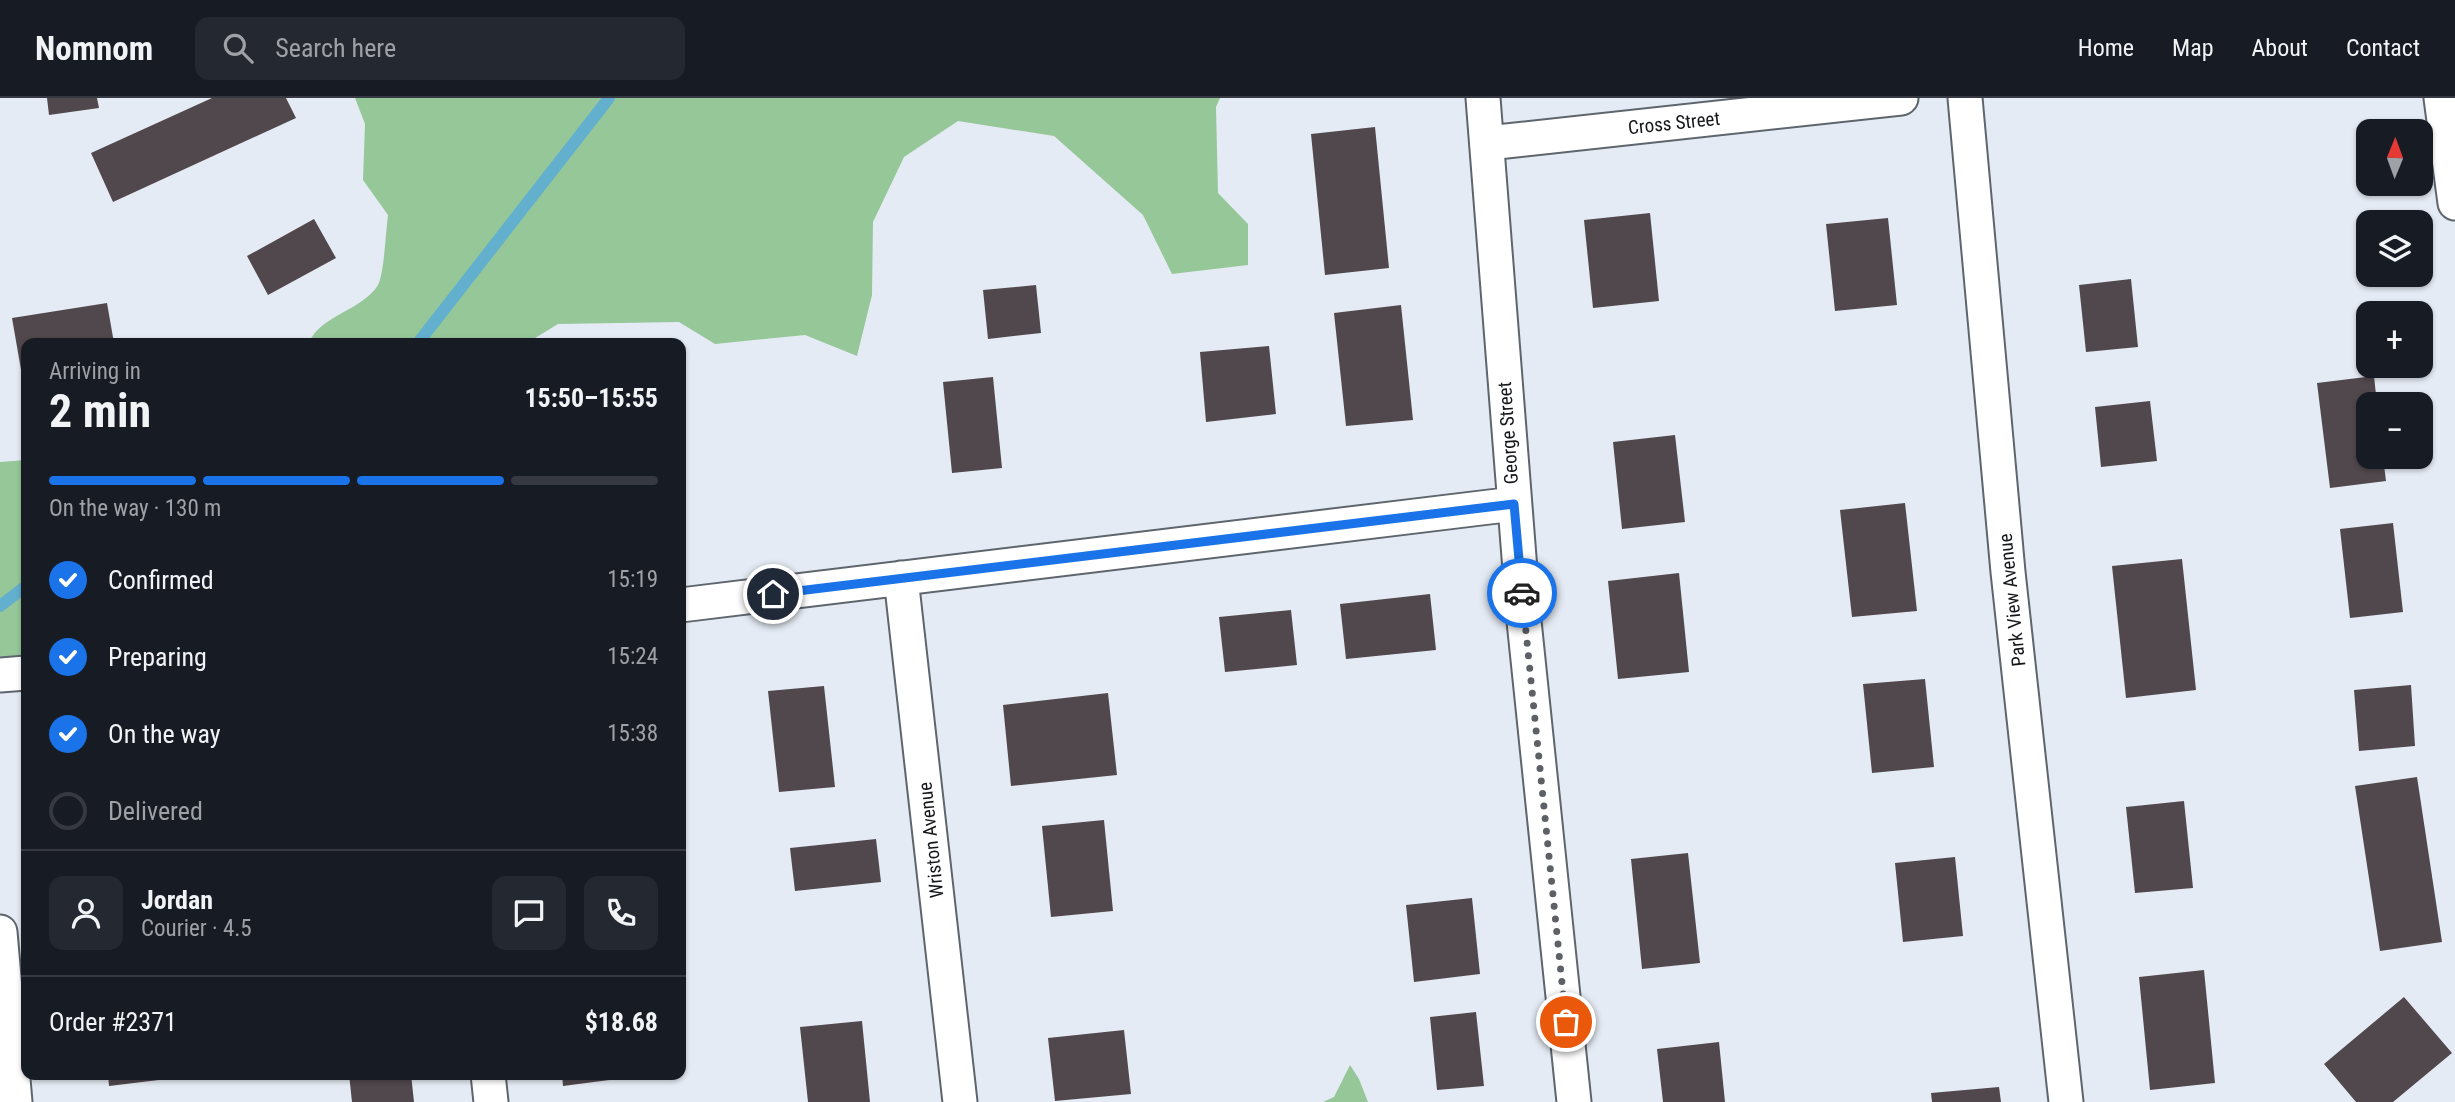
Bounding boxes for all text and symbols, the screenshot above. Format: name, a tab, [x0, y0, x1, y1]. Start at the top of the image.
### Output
search box	[195, 17, 685, 80]
text: Nomnom	[35, 29, 153, 68]
icon: search	[219, 29, 257, 67]
text: Search here	[275, 33, 396, 63]
text: Home	[2078, 34, 2134, 62]
text: Map	[2172, 34, 2214, 62]
text: About	[2252, 34, 2308, 62]
text: Contact	[2346, 34, 2420, 62]
street label: Cross Street	[1627, 107, 1721, 139]
north arrow	[2356, 119, 2432, 196]
map controls	[2356, 119, 2433, 469]
button: layers	[2356, 210, 2433, 287]
button: +	[2356, 301, 2433, 378]
text: Arriving in	[49, 358, 141, 385]
street label: George Street	[1493, 381, 1523, 485]
text: 15:50–15:55	[524, 383, 658, 413]
text: 2 min	[49, 384, 151, 438]
button: −	[2356, 392, 2433, 469]
text: On the way · 130 m	[49, 495, 221, 522]
street label: Park View Avenue	[1994, 532, 2030, 668]
courier	[1487, 558, 1557, 628]
icon: check	[49, 561, 87, 599]
pin	[743, 564, 803, 624]
text: Confirmed	[108, 565, 214, 595]
text: 15:19	[607, 566, 658, 593]
icon: car	[1503, 574, 1541, 612]
icon: home	[754, 575, 792, 613]
icon: check	[49, 638, 87, 676]
text: Preparing	[108, 642, 207, 672]
text: 15:24	[607, 643, 658, 670]
icon: check	[49, 715, 87, 753]
text: On the way	[108, 719, 221, 749]
text: 15:38	[607, 720, 658, 747]
street label: Wriston Avenue	[913, 781, 949, 899]
text: Delivered	[108, 796, 203, 826]
button: person	[49, 876, 123, 950]
button: chat	[492, 876, 566, 950]
button: phone	[584, 876, 658, 950]
text: Jordan	[141, 885, 213, 915]
text: Courier · 4.5	[141, 915, 252, 942]
pin	[1536, 992, 1596, 1052]
icon: bag	[1547, 1003, 1585, 1041]
text: Order #2371	[49, 1007, 177, 1037]
text: $18.68	[585, 1007, 658, 1037]

